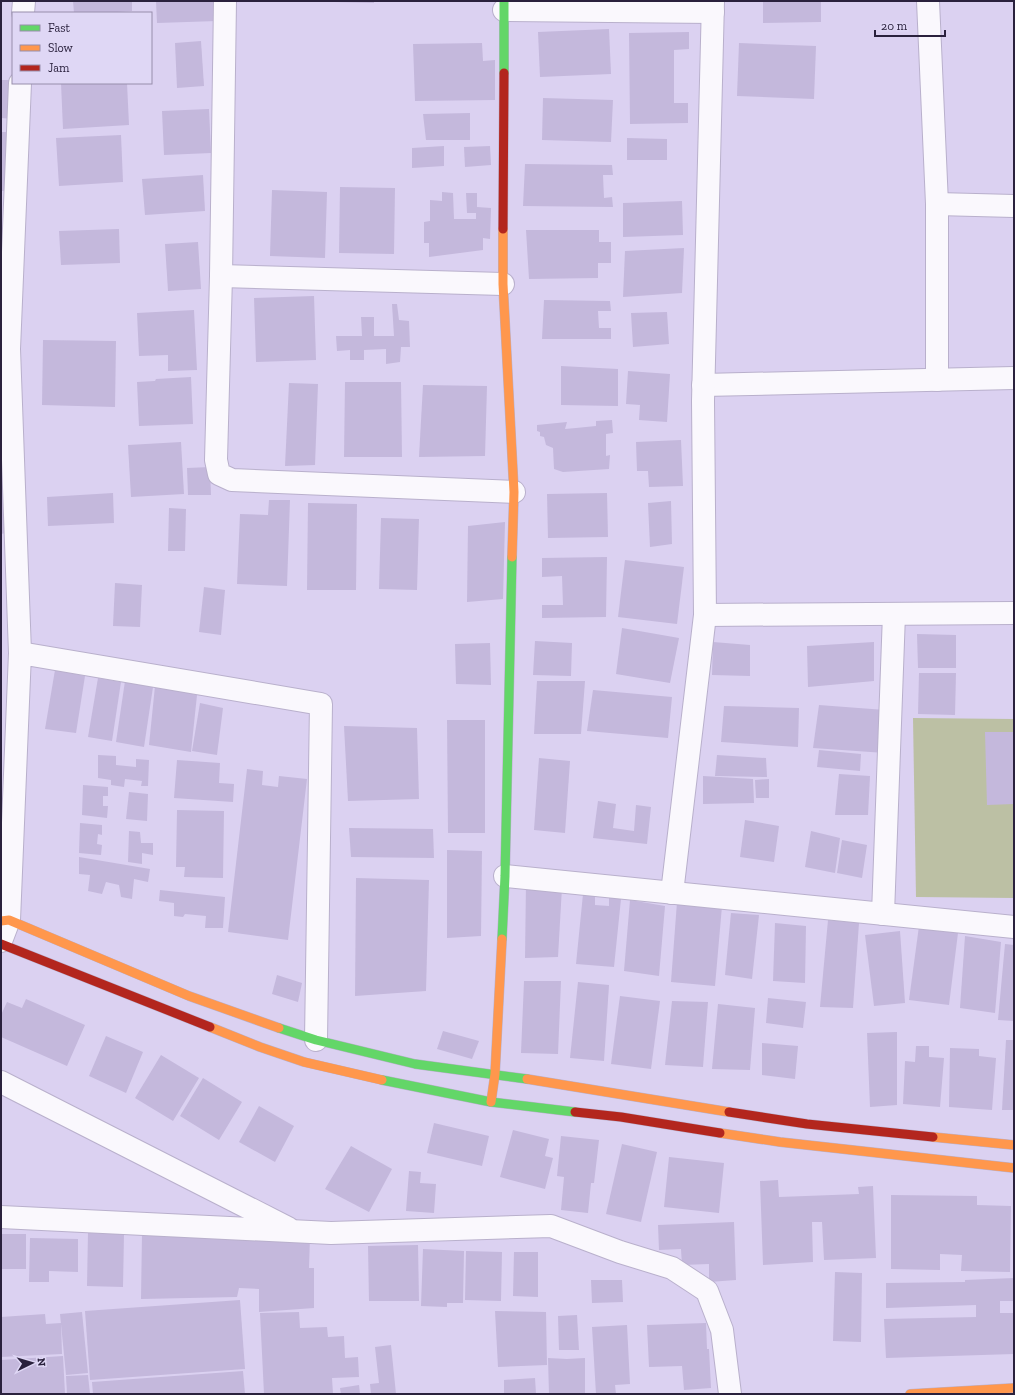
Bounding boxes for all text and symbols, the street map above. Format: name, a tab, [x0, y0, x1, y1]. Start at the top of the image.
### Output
legend	[12, 12, 152, 84]
scale bar	[875, 12, 945, 38]
text: 20 m	[881, 19, 908, 33]
text: Fast	[48, 21, 71, 35]
text: Slow	[48, 41, 74, 55]
text: Jam	[48, 61, 70, 75]
north arrow	[12, 1343, 52, 1383]
text: N	[35, 1357, 48, 1368]

